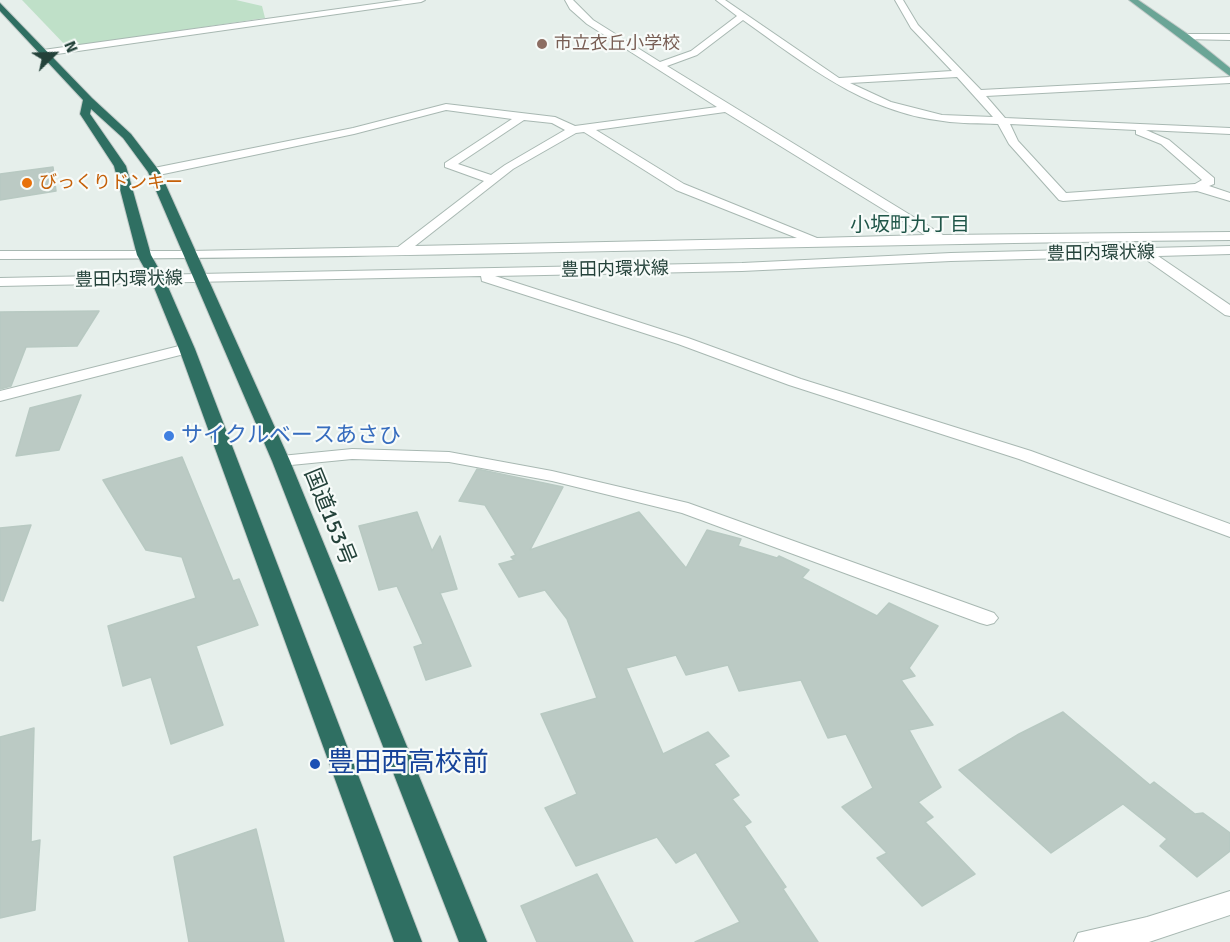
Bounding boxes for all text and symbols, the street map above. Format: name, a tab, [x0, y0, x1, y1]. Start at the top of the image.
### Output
north arrow	[24, 24, 84, 84]
place label: 市立衣丘小学校	[554, 33, 680, 55]
marker: 市立衣丘小学校	[535, 37, 549, 51]
text: N	[59, 38, 82, 56]
place label: びっくりドンキー	[39, 172, 183, 194]
marker: びっくりドンキー	[20, 176, 34, 190]
district label: 小坂町九丁目	[850, 214, 970, 238]
street label: 豊田内環状線	[1047, 242, 1155, 266]
street label: 豊田内環状線	[561, 258, 669, 282]
street label: 豊田内環状線	[75, 268, 183, 292]
place label: サイクルベースあさひ	[181, 423, 401, 449]
marker: サイクルベースあさひ	[162, 429, 176, 443]
street label: 国道153号	[298, 465, 360, 569]
place label: 豊田西高校前	[327, 748, 489, 780]
marker: 豊田西高校前	[308, 757, 322, 771]

